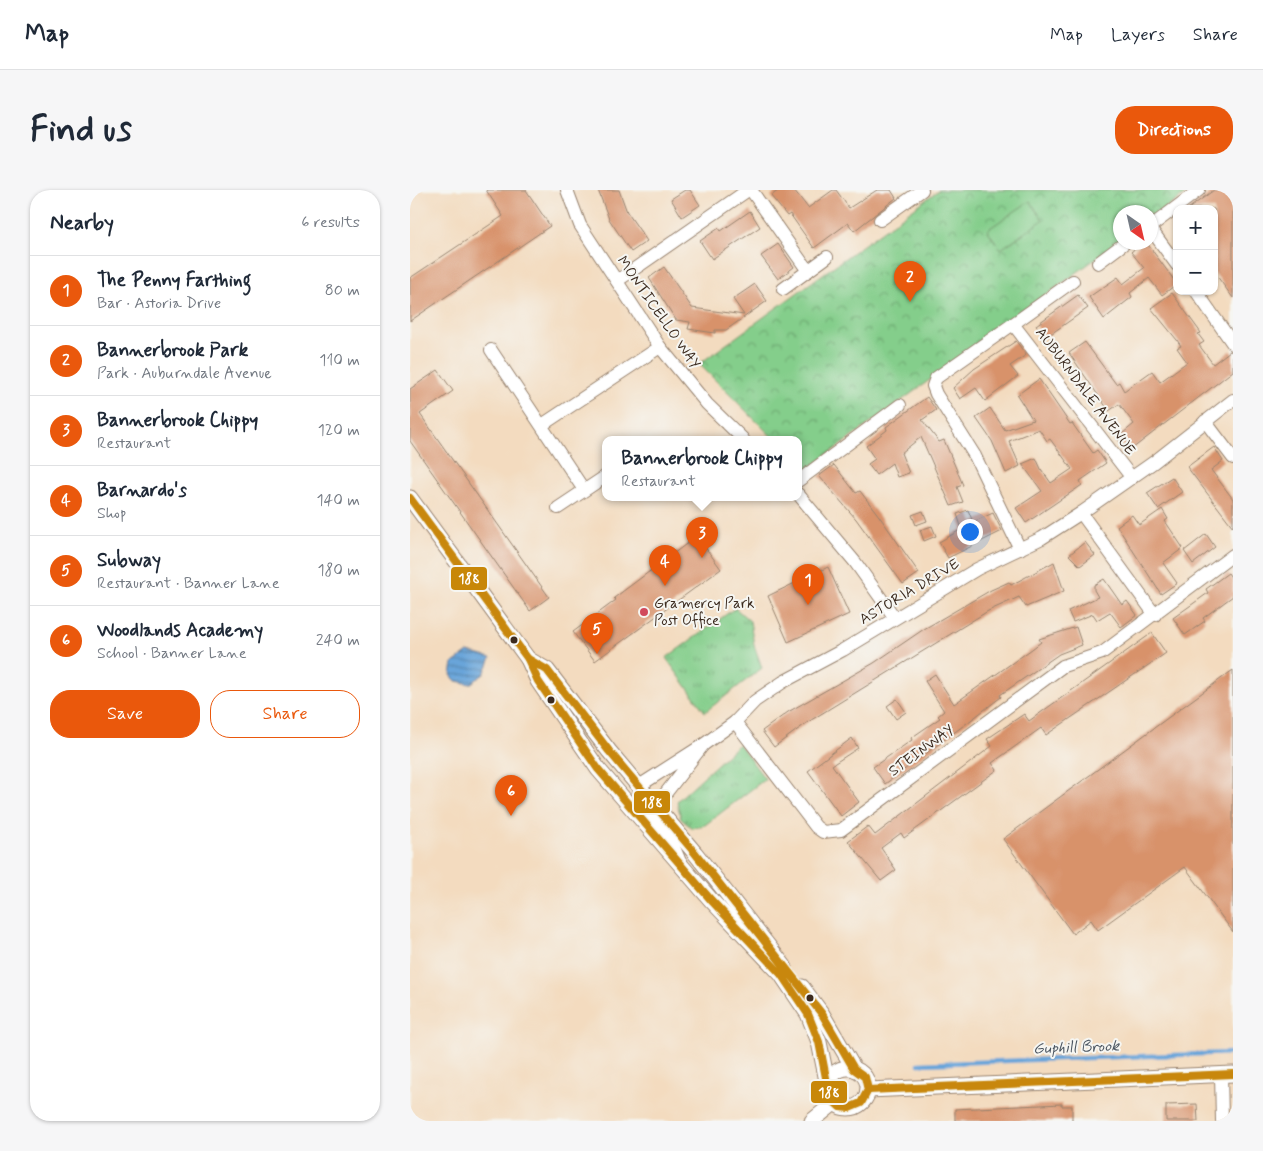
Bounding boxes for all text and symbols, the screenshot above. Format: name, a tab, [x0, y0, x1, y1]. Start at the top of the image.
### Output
text: Map	[25, 19, 69, 50]
text: Map	[1050, 23, 1083, 47]
text: Layers	[1111, 23, 1165, 47]
text: Share	[1193, 23, 1238, 47]
button: Directions	[1115, 106, 1233, 154]
text: Find us	[30, 107, 132, 153]
north arrow	[1113, 205, 1158, 250]
map controls	[1173, 205, 1218, 295]
button: +	[1173, 205, 1218, 250]
text: Nearby	[50, 209, 114, 237]
text: 6 results	[301, 212, 360, 233]
button: −	[1173, 250, 1218, 295]
street label: MONTICELLO WAY	[612, 252, 705, 373]
pin: 2	[894, 261, 926, 302]
text: The Penny Farthing	[97, 268, 251, 293]
text: 1	[62, 280, 70, 301]
text: 80 m	[325, 280, 360, 301]
text: Bar · Astoria Drive	[97, 293, 221, 314]
street label: AUBURNDALE AVENUE	[1031, 324, 1140, 460]
text: Bannerbrook Park	[97, 338, 248, 363]
text: 2	[62, 350, 70, 371]
text: 110 m	[319, 350, 360, 371]
text: Park · Auburndale Avenue	[97, 363, 272, 384]
text: Bannerbrook Chippy	[97, 408, 258, 433]
text: 3	[62, 420, 70, 441]
text: 120 m	[318, 420, 360, 441]
text: Restaurant	[97, 433, 171, 454]
popup	[602, 436, 802, 501]
text: Bannerbrook Chippy	[621, 446, 783, 471]
text: Restaurant	[621, 471, 696, 492]
text: Barnardo's	[97, 478, 187, 503]
text: 4	[61, 490, 71, 511]
text: 140 m	[316, 490, 360, 511]
text: Shop	[97, 503, 126, 524]
pin: 3	[686, 517, 718, 558]
your location	[957, 519, 983, 545]
pin: 4	[649, 545, 681, 586]
text: Subway	[97, 548, 161, 573]
street label: ASTORIA DRIVE	[856, 554, 963, 630]
text: 5	[61, 560, 71, 581]
text: 180 m	[317, 560, 360, 581]
pin: 1	[792, 564, 824, 605]
line badge: 188	[450, 566, 488, 591]
text: 188	[458, 570, 480, 588]
text: Restaurant · Banner Lane	[97, 573, 280, 594]
place label: Gramercy Park Post Office	[654, 594, 754, 631]
marker: Gramercy Park Post Office	[638, 606, 650, 618]
pin: 5	[581, 613, 613, 654]
text: Woodlands Academy	[97, 618, 263, 643]
text: 6	[62, 630, 70, 651]
text: 240 m	[316, 630, 360, 651]
unlabelled marker	[509, 635, 519, 645]
text: School · Banner Lane	[97, 643, 247, 664]
button: Save	[50, 690, 200, 738]
button: Share	[210, 690, 360, 738]
unlabelled marker	[546, 695, 556, 705]
street label: STEINWAY	[885, 720, 958, 781]
pin: 6	[495, 775, 527, 816]
line badge: 188	[633, 790, 671, 814]
text: 188	[641, 794, 663, 812]
unlabelled marker	[805, 993, 815, 1003]
water label: Guphill Brook	[1033, 1035, 1120, 1059]
line badge: 188	[810, 1080, 848, 1104]
text: 188	[818, 1084, 840, 1102]

